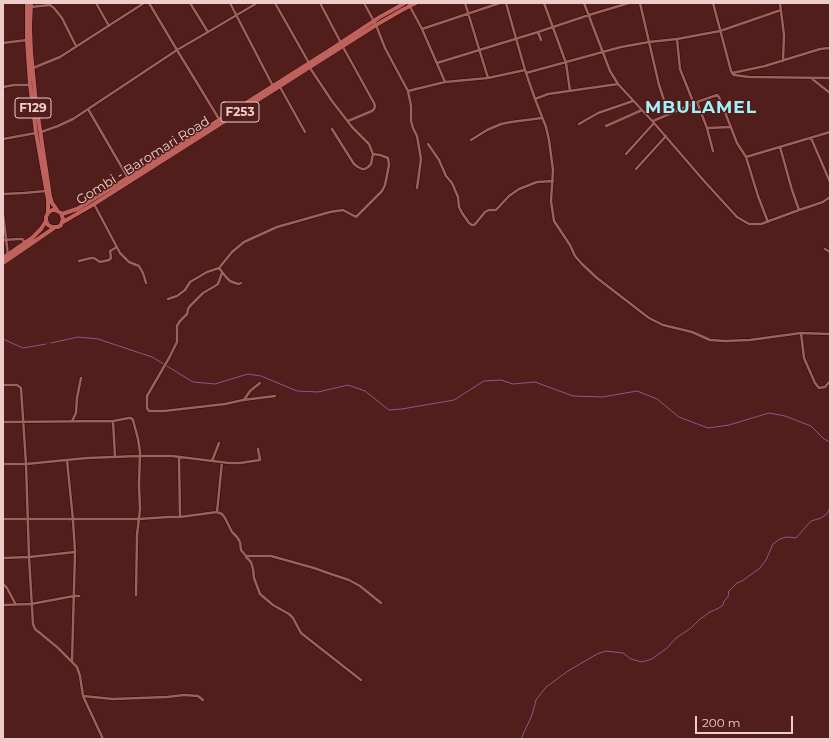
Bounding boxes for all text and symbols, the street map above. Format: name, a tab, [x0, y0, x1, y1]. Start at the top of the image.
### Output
road number: F129	[15, 98, 51, 118]
district label: MBULAMEL	[645, 98, 757, 118]
road number: F253	[221, 102, 259, 122]
street label: Gombi - Baromari Road	[73, 114, 213, 208]
scale bar	[697, 708, 795, 734]
text: 200 m	[702, 715, 741, 730]

